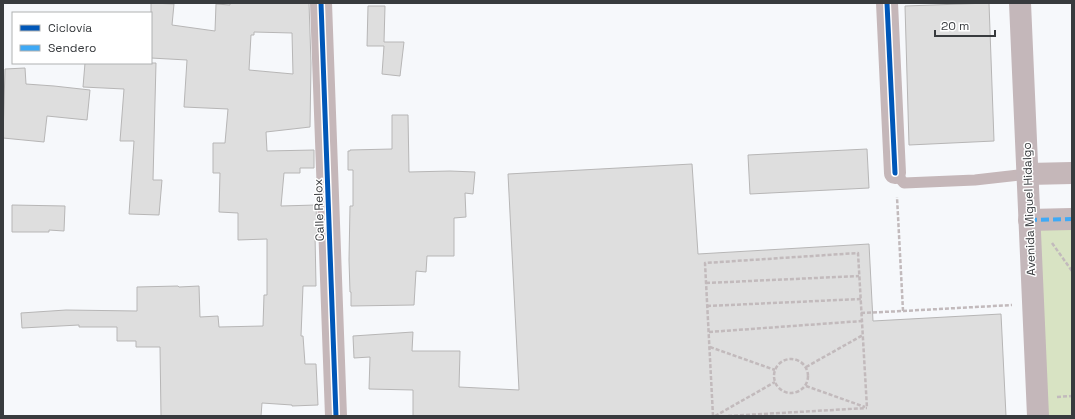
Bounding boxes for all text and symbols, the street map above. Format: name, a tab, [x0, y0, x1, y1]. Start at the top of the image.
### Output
legend	[12, 12, 152, 64]
scale bar	[935, 12, 995, 38]
text: 20 m	[941, 18, 969, 34]
text: Ciclovía	[48, 20, 92, 36]
text: Sendero	[48, 40, 96, 56]
street label: Avenida Miguel Hidalgo	[1019, 142, 1039, 276]
street label: Calle Relox	[310, 179, 328, 241]

